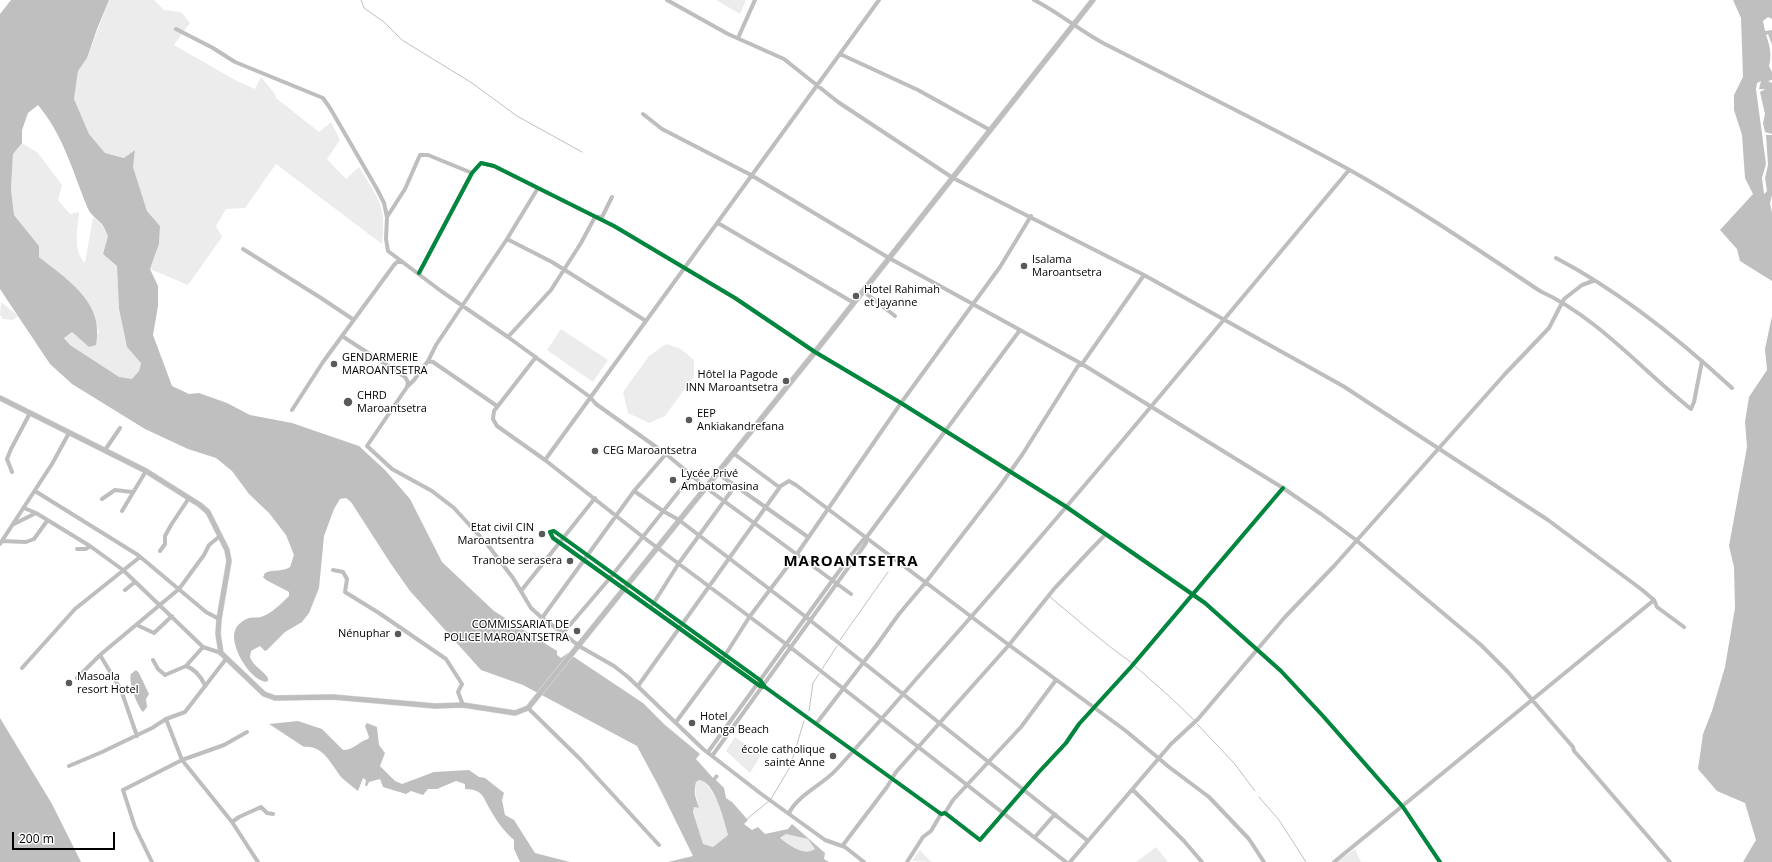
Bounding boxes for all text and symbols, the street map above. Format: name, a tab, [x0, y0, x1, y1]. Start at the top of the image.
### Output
place label: Isalama Maroantsetra	[1032, 253, 1102, 279]
marker: Isalama Maroantsetra	[1019, 261, 1029, 271]
place label: Hotel Rahimah et Jayanne	[864, 283, 940, 309]
marker: Hotel Rahimah et Jayanne	[851, 291, 861, 301]
place label: GENDARMERIE MAROANTSETRA	[342, 351, 427, 377]
marker: GENDARMERIE MAROANTSETRA	[329, 359, 339, 369]
place label: Hôtel la Pagode INN Maroantsetra	[686, 368, 778, 394]
marker: Hôtel la Pagode INN Maroantsetra	[781, 376, 791, 386]
place label: CHRD Maroantsetra	[357, 389, 427, 415]
marker: CHRD Maroantsetra	[342, 396, 354, 408]
place label: EEP Ankiakandrefana	[697, 407, 784, 433]
marker: EEP Ankiakandrefana	[684, 415, 694, 425]
place label: CEG Maroantsetra	[603, 444, 697, 458]
marker: CEG Maroantsetra	[590, 446, 600, 456]
place label: Lycée Privé Ambatomasina	[681, 467, 759, 493]
marker: Lycée Privé Ambatomasina	[668, 475, 678, 485]
place label: Etat civil CIN Maroantsentra	[457, 521, 534, 547]
marker: Etat civil CIN Maroantsentra	[537, 529, 547, 539]
district label: MAROANTSETRA	[783, 553, 919, 571]
place label: Tranobe serasera	[472, 554, 562, 568]
marker: Tranobe serasera	[565, 556, 575, 566]
place label: COMMISSARIAT DE POLICE MAROANTSETRA	[444, 618, 569, 644]
marker: COMMISSARIAT DE POLICE MAROANTSETRA	[572, 626, 582, 636]
place label: Nénuphar	[338, 627, 390, 641]
marker: Nénuphar	[393, 629, 403, 639]
place label: Masoala resort Hotel	[77, 670, 138, 696]
marker: Masoala resort Hotel	[64, 678, 74, 688]
place label: Hotel Manga Beach	[700, 710, 769, 736]
marker: Hotel Manga Beach	[687, 718, 697, 728]
place label: école catholique sainte Anne	[741, 743, 825, 769]
marker: école catholique sainte Anne	[828, 751, 838, 761]
scale bar	[14, 824, 117, 850]
text: 200 m	[19, 830, 54, 847]

